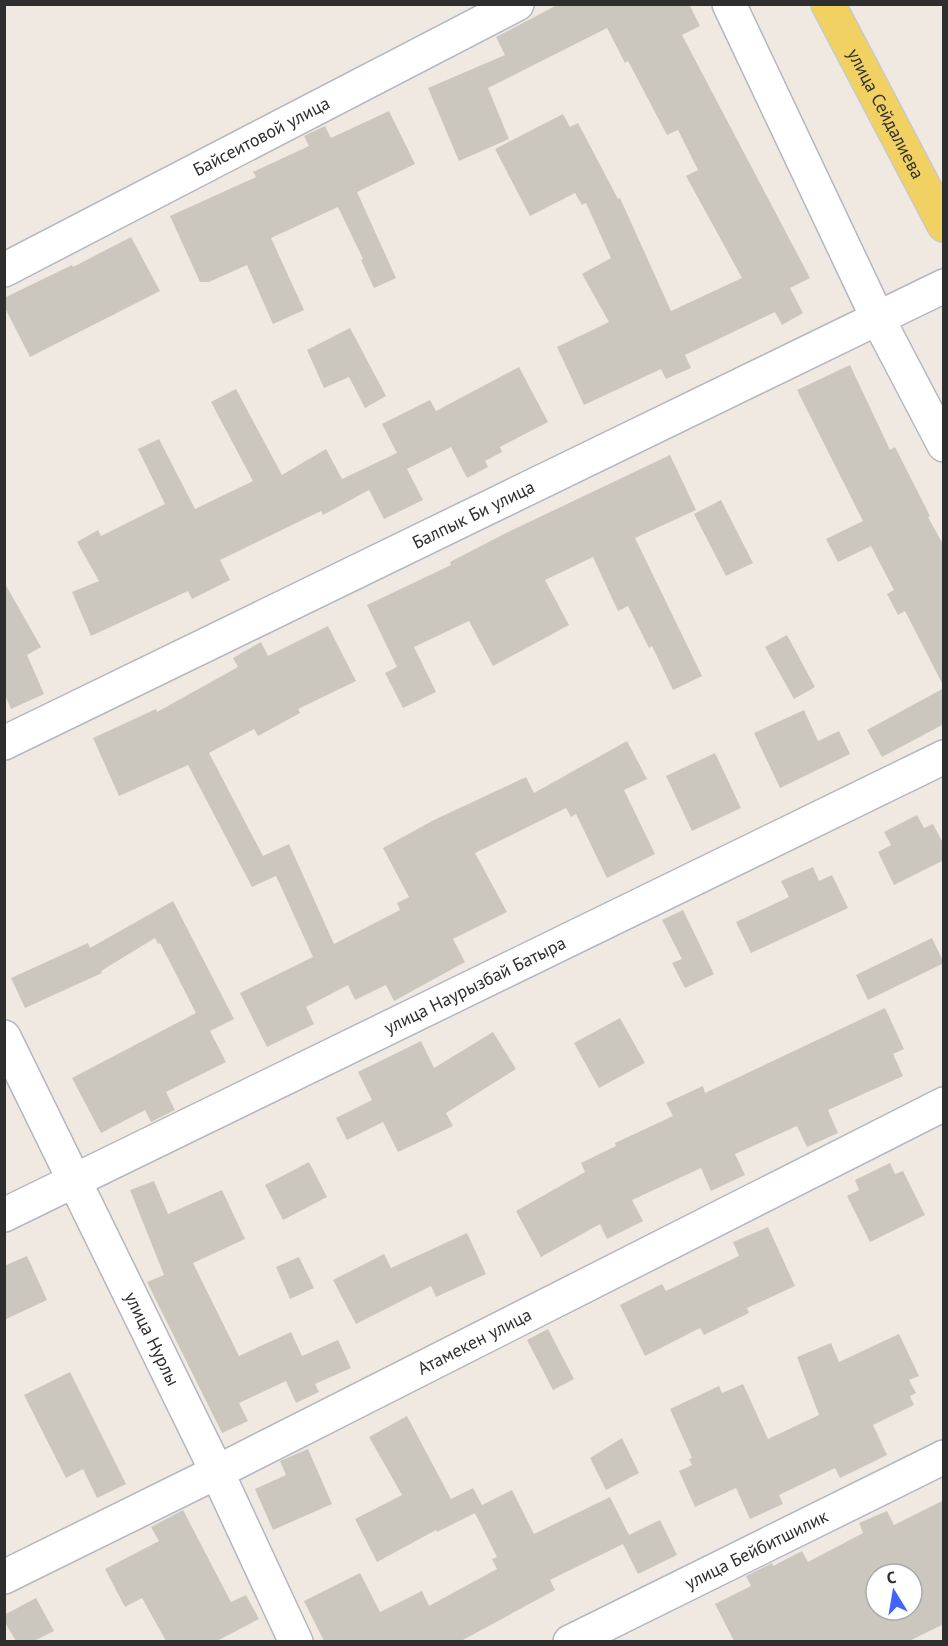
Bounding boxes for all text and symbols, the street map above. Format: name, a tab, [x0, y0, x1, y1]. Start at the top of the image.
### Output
street label: улица Сейдалиева	[842, 44, 930, 183]
street label: Байсеитовой улица	[189, 91, 334, 181]
street label: Балпык Би улица	[408, 475, 538, 554]
street label: улица Наурызбай Батыра	[380, 931, 570, 1039]
street label: улица Нурлы	[120, 1288, 185, 1389]
street label: Атамекен улица	[413, 1303, 535, 1380]
street label: улица Бейбитшилик	[681, 1504, 832, 1594]
north arrow	[864, 1562, 924, 1622]
text: С	[885, 1567, 897, 1588]

